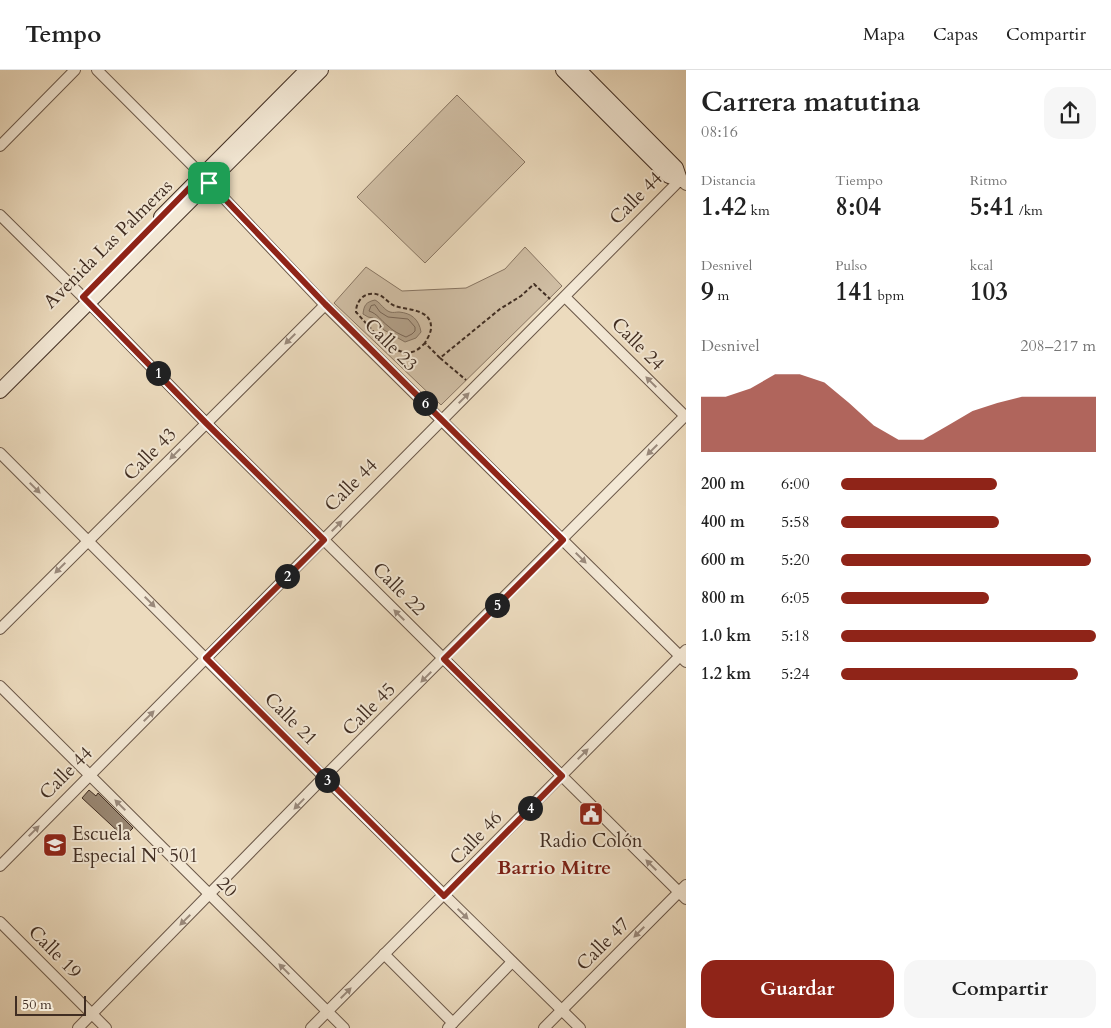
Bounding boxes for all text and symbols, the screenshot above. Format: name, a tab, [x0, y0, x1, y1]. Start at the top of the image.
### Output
text: Tempo	[25, 18, 101, 51]
text: Mapa	[863, 22, 905, 47]
text: Capas	[933, 22, 978, 47]
text: Compartir	[1006, 22, 1086, 47]
text: Carrera matutina	[701, 83, 920, 121]
button: share	[1044, 87, 1096, 139]
text: 08:16	[701, 121, 738, 143]
pin	[188, 162, 230, 204]
street label: Calle 44	[604, 165, 669, 230]
icon: arrive	[195, 169, 223, 197]
text: Distancia	[701, 171, 756, 190]
text: Tiempo	[835, 171, 883, 190]
text: Ritmo	[970, 171, 1007, 190]
street label: Avenida Las Palmeras	[38, 174, 178, 314]
text: 1.42	[701, 190, 747, 224]
text: 8:04	[835, 190, 881, 224]
text: 5:41	[970, 190, 1015, 224]
text: km	[747, 201, 770, 220]
text: /km	[1015, 201, 1043, 220]
text: Desnivel	[701, 256, 752, 275]
text: Pulso	[835, 256, 867, 275]
text: kcal	[970, 256, 993, 275]
text: 9	[701, 275, 714, 309]
text: 141	[835, 275, 874, 309]
text: 103	[970, 275, 1008, 309]
text: m	[714, 286, 729, 305]
text: bpm	[874, 286, 904, 305]
street label: Calle 24	[606, 312, 671, 377]
street label: Calle 23	[359, 313, 423, 377]
one-way arrow	[285, 333, 297, 345]
text: Desnivel	[701, 335, 760, 357]
text: 208–217 m	[1020, 335, 1096, 357]
pin: 1	[146, 360, 170, 386]
text: 1	[155, 364, 162, 383]
one-way arrow	[646, 377, 658, 389]
pin: 6	[412, 390, 438, 416]
one-way arrow	[458, 392, 470, 404]
text: 6	[422, 394, 429, 413]
street label: Calle 43	[118, 422, 182, 486]
one-way arrow	[646, 444, 658, 456]
one-way arrow	[170, 448, 182, 460]
street label: Calle 44	[319, 452, 384, 517]
text: 200 m	[701, 473, 745, 495]
text: 6:00	[781, 473, 810, 495]
one-way arrow	[28, 481, 40, 493]
text: 400 m	[701, 511, 745, 533]
text: 5:58	[781, 511, 810, 533]
one-way arrow	[331, 520, 343, 532]
text: 600 m	[701, 549, 745, 571]
text: 5:20	[781, 549, 810, 571]
one-way arrow	[575, 552, 587, 564]
street label: Calle 22	[367, 557, 432, 622]
one-way arrow	[54, 562, 66, 574]
pin: 2	[274, 564, 300, 588]
text: 2	[284, 567, 291, 586]
text: 800 m	[701, 587, 745, 609]
text: 6:05	[781, 587, 810, 609]
pin: 5	[484, 592, 510, 618]
one-way arrow	[144, 596, 156, 608]
text: 5	[494, 596, 501, 615]
one-way arrow	[394, 609, 406, 621]
text: 1.0 km	[701, 625, 751, 647]
text: 5:18	[781, 625, 810, 647]
text: 1.2 km	[701, 663, 751, 685]
text: 5:24	[781, 663, 810, 685]
one-way arrow	[420, 671, 432, 683]
street label: Calle 45	[337, 677, 401, 741]
street label: Calle 21	[259, 687, 323, 751]
one-way arrow	[143, 710, 155, 722]
street label: Calle 44	[34, 740, 99, 805]
one-way arrow	[577, 748, 589, 760]
pin: 3	[314, 768, 340, 792]
text: 3	[324, 771, 331, 790]
pin: 4	[518, 796, 542, 820]
one-way arrow	[293, 798, 305, 810]
one-way arrow	[114, 799, 126, 811]
text: 4	[527, 799, 534, 818]
public building icon: Radio Colón	[578, 801, 604, 827]
street label: Calle 46	[444, 805, 508, 871]
place label: Escuela Especial Nº 501	[72, 821, 199, 869]
one-way arrow	[28, 825, 40, 837]
place label: Radio Colón	[540, 828, 643, 854]
school or university icon: Escuela Especial Nº 501	[42, 832, 68, 858]
district label: Barrio Mitre	[497, 854, 611, 881]
one-way arrow	[646, 859, 658, 871]
street label: 20	[211, 871, 243, 903]
one-way arrow	[457, 908, 469, 920]
street label: Calle 47	[571, 911, 636, 976]
one-way arrow	[179, 914, 191, 926]
street label: Calle 19	[23, 920, 88, 985]
one-way arrow	[633, 926, 645, 938]
button: Guardar	[701, 960, 894, 1018]
button: Compartir	[904, 960, 1096, 1018]
one-way arrow	[279, 963, 291, 975]
one-way arrow	[339, 988, 351, 1000]
scale bar	[15, 993, 86, 1016]
text: 50 m	[22, 995, 52, 1014]

